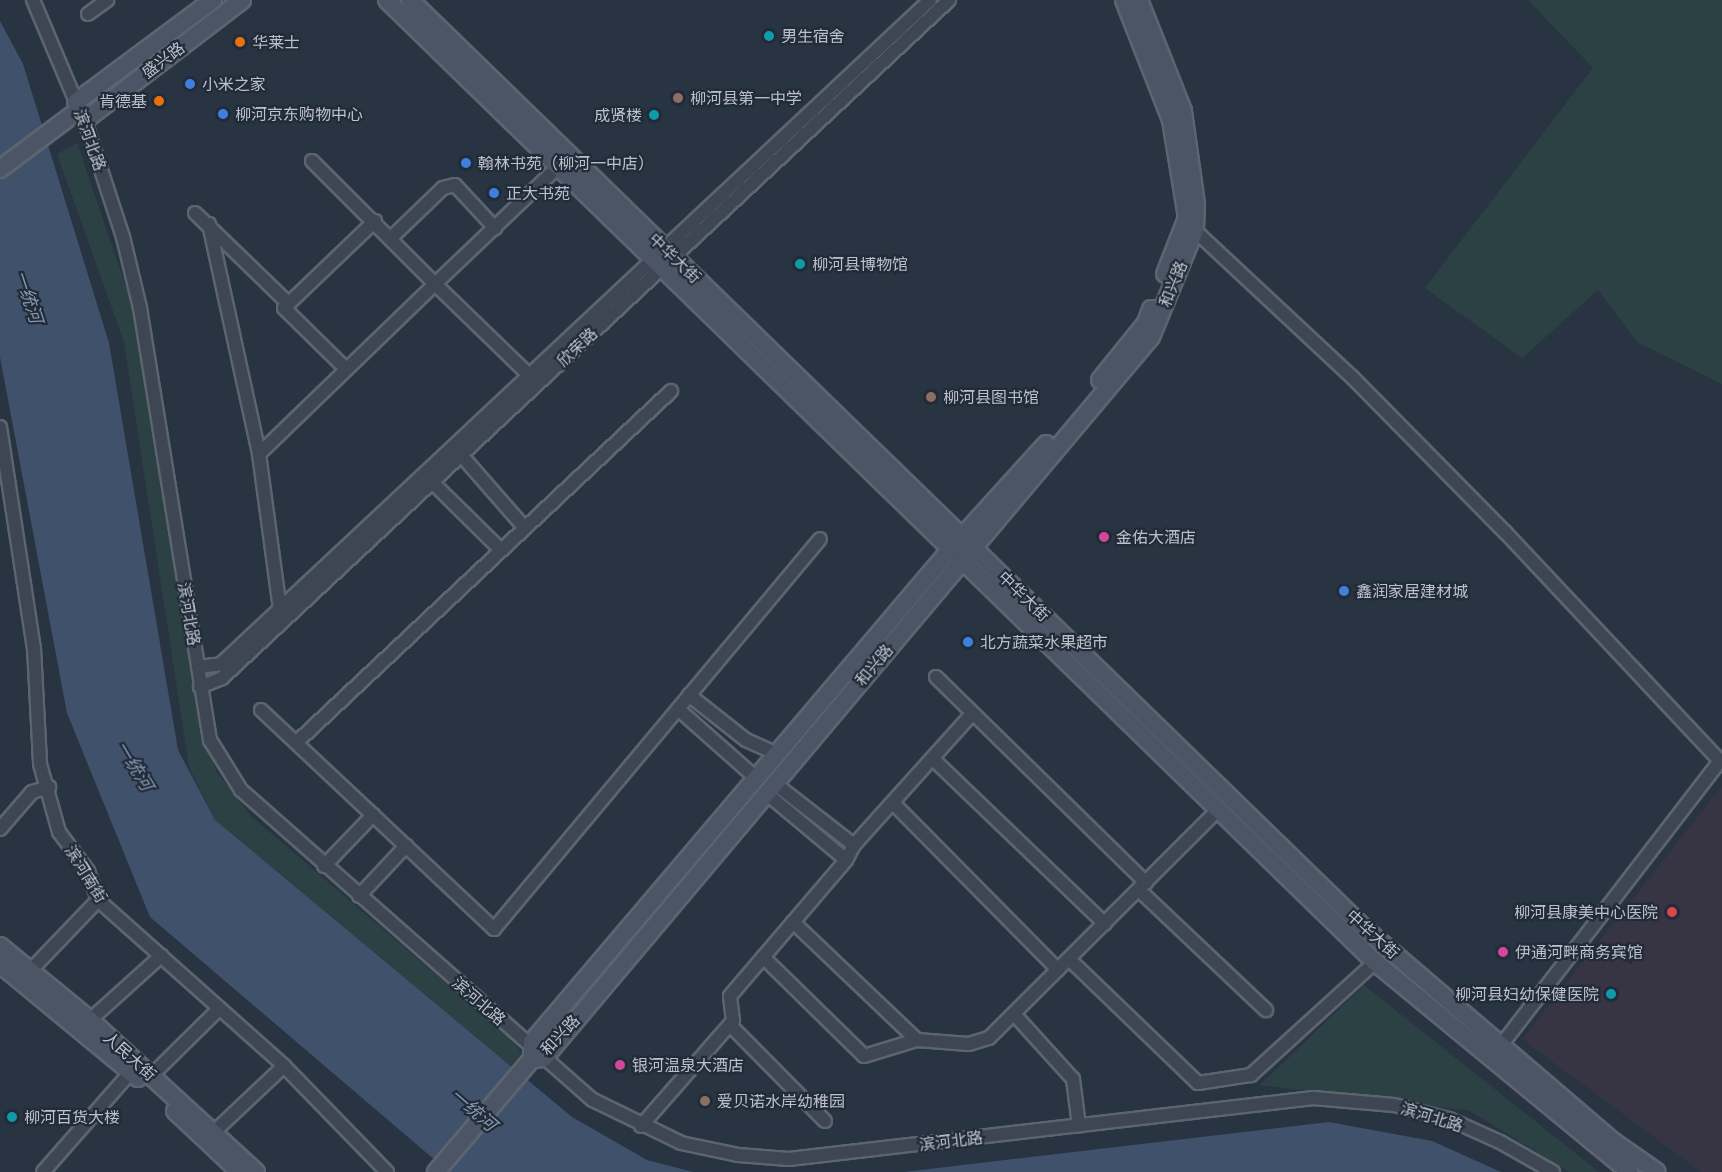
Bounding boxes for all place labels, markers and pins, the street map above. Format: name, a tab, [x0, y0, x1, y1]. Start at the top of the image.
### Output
place label: 男生宿舍	[781, 26, 845, 46]
marker: 男生宿舍	[762, 29, 776, 43]
place label: 华莱士	[252, 32, 300, 52]
marker: 华莱士	[233, 35, 247, 49]
place label: 小米之家	[202, 74, 266, 94]
marker: 小米之家	[183, 77, 197, 91]
place label: 柳河县第一中学	[690, 88, 802, 108]
place label: 肯德基	[99, 91, 147, 111]
marker: 柳河县第一中学	[671, 91, 685, 105]
marker: 肯德基	[152, 94, 166, 108]
place label: 柳河京东购物中心	[235, 104, 363, 124]
place label: 成贤楼	[594, 105, 642, 125]
marker: 柳河京东购物中心	[216, 107, 230, 121]
marker: 成贤楼	[647, 108, 661, 122]
place label: 翰林书苑（柳河一中店）	[478, 153, 654, 173]
marker: 翰林书苑（柳河一中店）	[459, 156, 473, 170]
place label: 正大书苑	[506, 183, 570, 203]
marker: 正大书苑	[487, 186, 501, 200]
place label: 柳河县博物馆	[812, 254, 908, 274]
marker: 柳河县博物馆	[793, 257, 807, 271]
place label: 柳河县图书馆	[943, 387, 1039, 407]
marker: 柳河县图书馆	[924, 390, 938, 404]
place label: 金佑大酒店	[1116, 527, 1196, 547]
marker: 金佑大酒店	[1097, 530, 1111, 544]
place label: 鑫润家居建材城	[1356, 581, 1468, 601]
marker: 鑫润家居建材城	[1337, 584, 1351, 598]
place label: 北方蔬菜水果超市	[980, 632, 1108, 652]
marker: 北方蔬菜水果超市	[961, 635, 975, 649]
place label: 柳河县康美中心医院	[1514, 902, 1658, 922]
marker: 柳河县康美中心医院	[1663, 903, 1681, 921]
place label: 伊通河畔商务宾馆	[1515, 942, 1643, 962]
marker: 伊通河畔商务宾馆	[1496, 945, 1510, 959]
place label: 柳河县妇幼保健医院	[1455, 984, 1599, 1004]
marker: 柳河县妇幼保健医院	[1604, 987, 1618, 1001]
place label: 银河温泉大酒店	[632, 1055, 744, 1075]
marker: 银河温泉大酒店	[613, 1058, 627, 1072]
place label: 爱贝诺水岸幼稚园	[717, 1091, 845, 1111]
marker: 爱贝诺水岸幼稚园	[698, 1094, 712, 1108]
place label: 柳河百货大楼	[24, 1107, 120, 1127]
marker: 柳河百货大楼	[5, 1110, 19, 1124]

